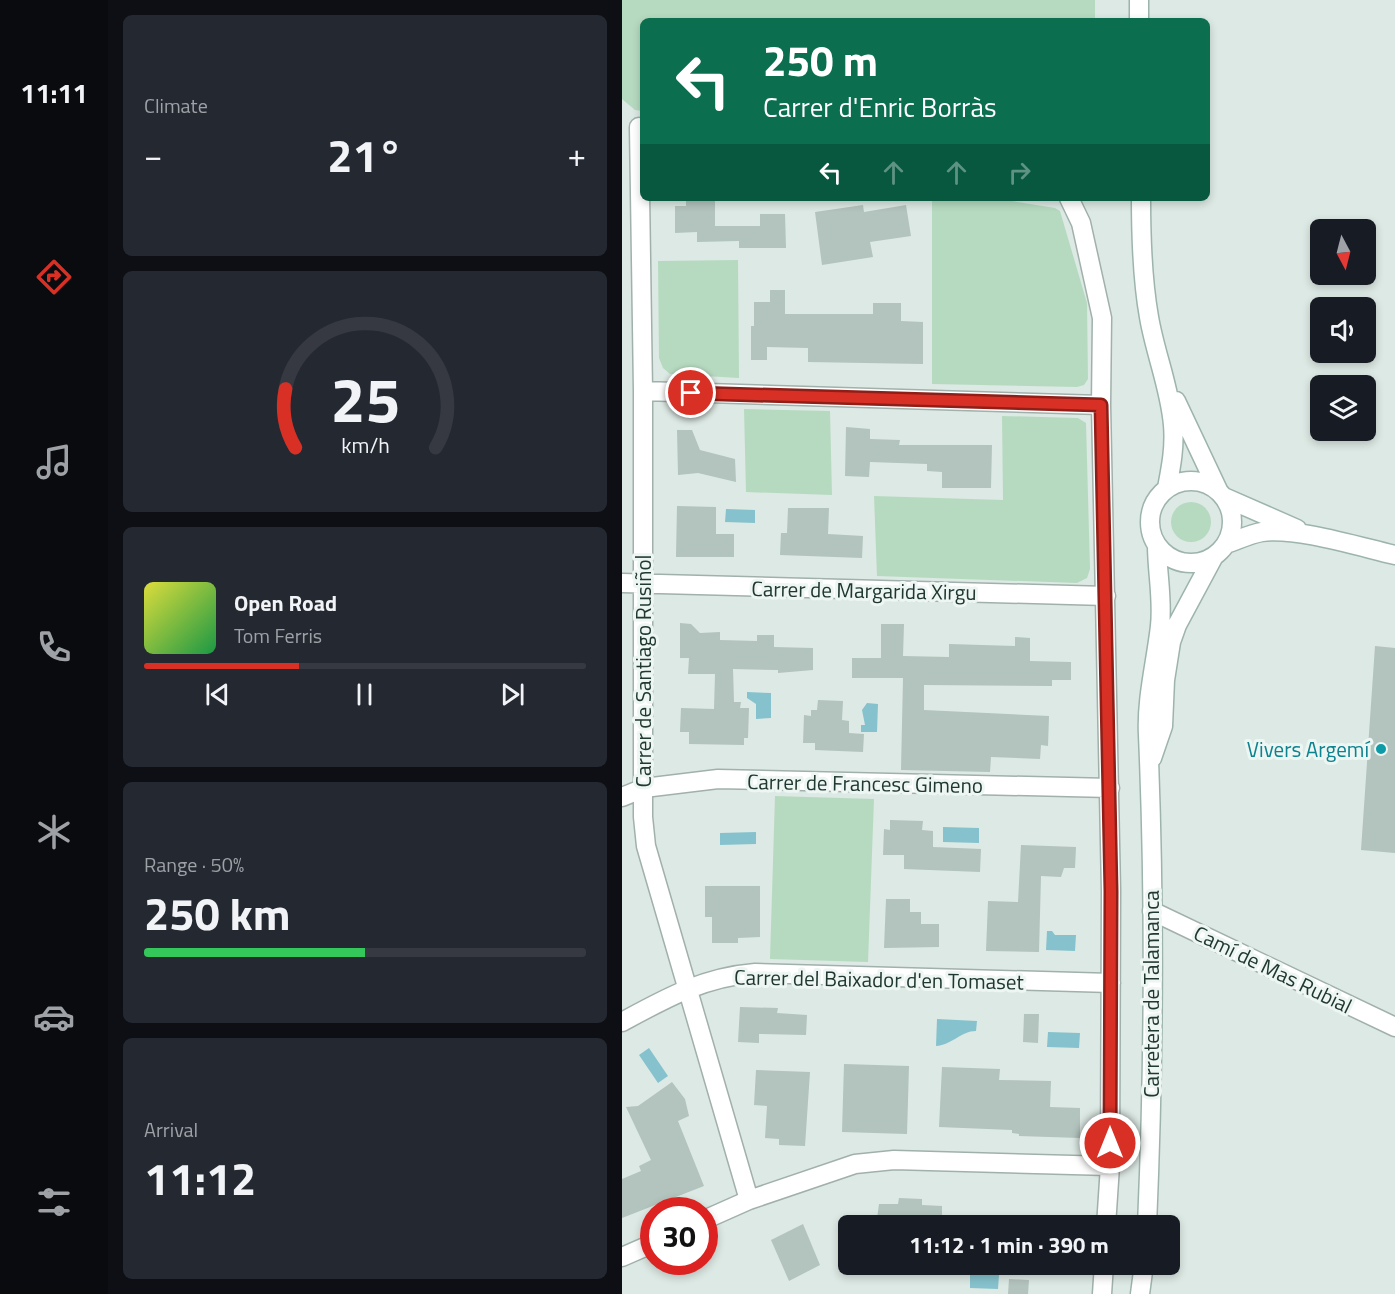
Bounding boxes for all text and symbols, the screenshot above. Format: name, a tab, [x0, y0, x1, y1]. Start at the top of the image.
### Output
text: 250 m	[763, 28, 878, 92]
icon: left	[664, 42, 742, 120]
text: 11:11	[20, 72, 88, 113]
text: Carrer d'Enric Borràs	[763, 86, 997, 127]
text: Climate	[144, 90, 208, 121]
text: 21°	[327, 121, 403, 189]
text: −	[144, 130, 162, 180]
text: +	[568, 130, 586, 180]
icon: left	[814, 156, 847, 189]
icon: ahead	[877, 156, 910, 189]
icon: ahead	[940, 156, 973, 189]
icon: right	[1003, 156, 1036, 189]
north arrow	[1310, 219, 1376, 285]
map controls	[1310, 219, 1376, 441]
icon: directions	[33, 256, 75, 298]
button: sound	[1310, 297, 1376, 363]
text: 25	[330, 351, 400, 446]
pin	[665, 367, 716, 418]
button: layers	[1310, 375, 1376, 441]
icon: arrive	[674, 376, 707, 409]
text: km/h	[341, 430, 389, 462]
icon: music	[33, 441, 75, 483]
street label: Carrer de Santiago Rusiñol	[627, 555, 659, 787]
street label: Carrer de Margarida Xirgu	[751, 572, 977, 608]
text: Open Road	[234, 586, 337, 620]
text: Tom Ferris	[234, 620, 322, 651]
icon: phone	[33, 626, 75, 668]
icon: previous	[201, 678, 234, 711]
icon: pause	[348, 678, 381, 711]
icon: next	[496, 678, 529, 711]
place label: Vivers Argemí	[1247, 733, 1370, 765]
marker: Vivers Argemí	[1374, 742, 1388, 756]
street label: Carrer de Francesc Gimeno	[747, 765, 983, 801]
icon: climate	[33, 811, 75, 853]
text: Range · 50%	[144, 849, 244, 880]
text: 250 km	[144, 879, 290, 947]
street label: Carretera de Talamanca	[1135, 890, 1167, 1098]
street label: Camí de Mas Rubial	[1188, 917, 1358, 1021]
street label: Carrer del Baixador d'en Tomaset	[734, 960, 1025, 998]
icon: car	[33, 996, 75, 1038]
position arrow	[1078, 1111, 1142, 1175]
text: Arrival	[144, 1114, 198, 1145]
text: 11:12	[144, 1144, 256, 1212]
icon: filters	[33, 1181, 75, 1223]
speed limit sign: 30	[640, 1197, 718, 1275]
text: 11:12 · 1 min · 390 m	[909, 1228, 1109, 1262]

